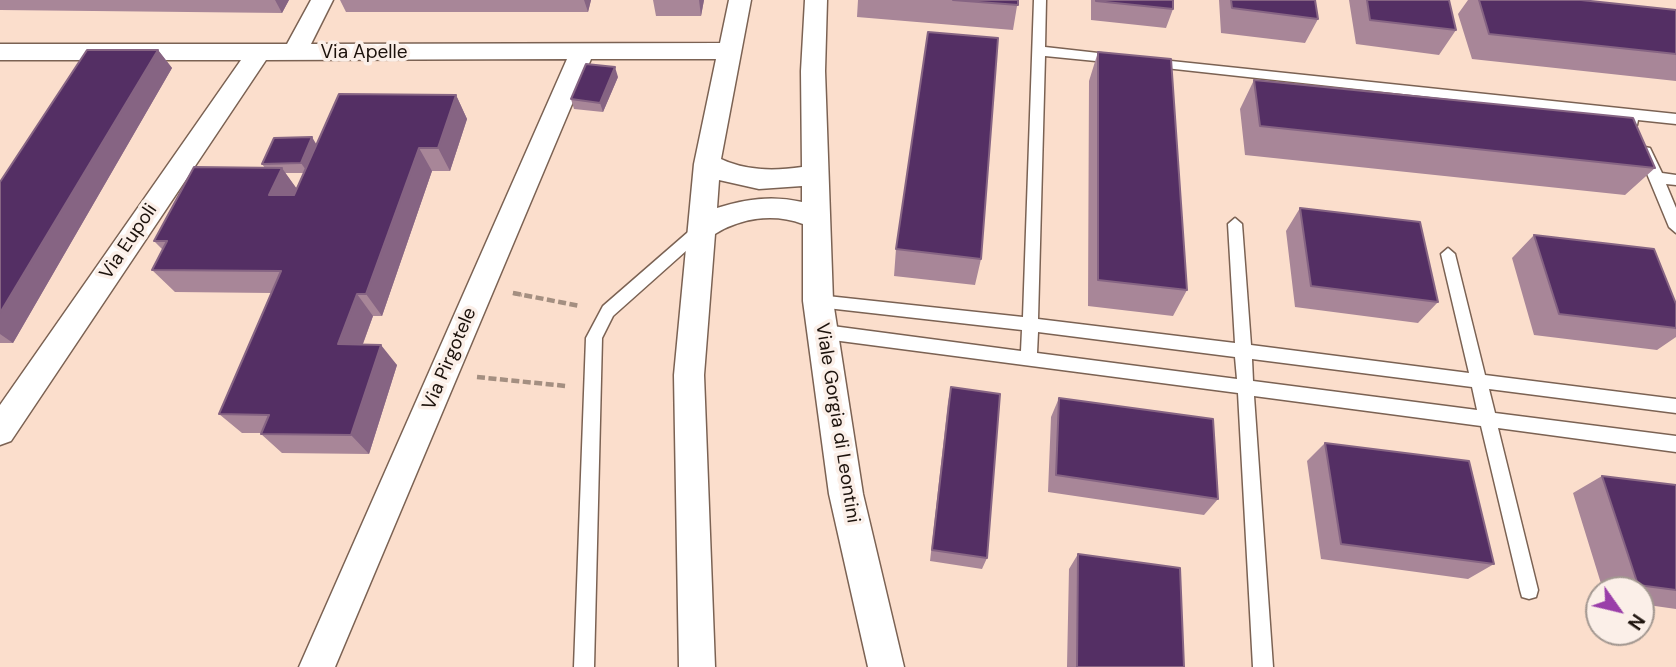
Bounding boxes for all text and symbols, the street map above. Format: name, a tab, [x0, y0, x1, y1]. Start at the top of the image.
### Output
street label: Via Apelle	[320, 42, 408, 64]
street label: Via Eupoli	[95, 200, 163, 284]
street label: Via Pirgotele	[418, 304, 482, 414]
street label: Viale Gorgia di Leontini	[810, 321, 864, 525]
north arrow	[1585, 576, 1655, 646]
text: N	[1622, 609, 1650, 635]

